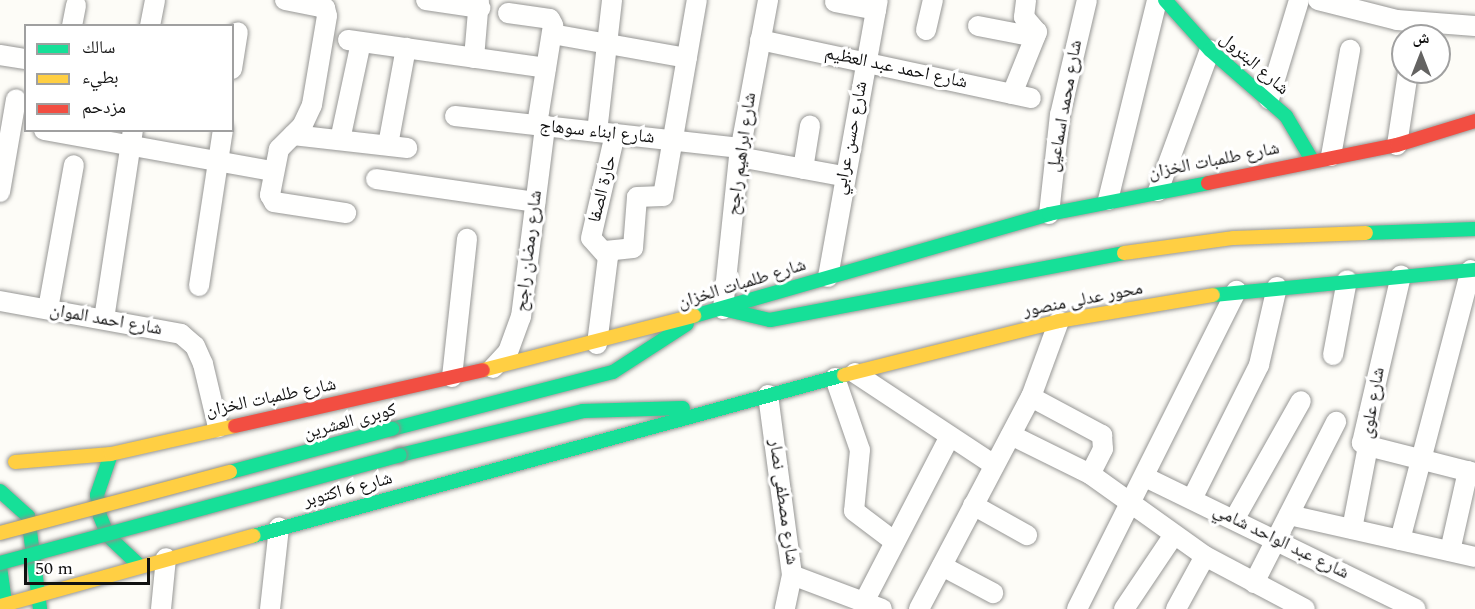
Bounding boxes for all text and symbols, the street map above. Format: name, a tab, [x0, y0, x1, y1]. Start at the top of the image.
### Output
legend	[24, 24, 234, 132]
north arrow	[1391, 24, 1451, 84]
text: ش	[1413, 26, 1429, 50]
street label: شارع البترول	[1215, 28, 1293, 100]
text: سالك	[82, 34, 115, 61]
street label: شارع محمد اسماعيل	[1043, 38, 1087, 174]
street label: شارع احمد عبد العظيم	[823, 42, 969, 94]
text: بطيء	[82, 64, 119, 91]
street label: شارع حسن عرابي	[829, 79, 873, 197]
street label: شارع ابراهيم راجح	[723, 91, 761, 217]
text: مزدحم	[82, 94, 126, 121]
street label: شارع ابناء سوهاج	[538, 115, 656, 149]
street label: شارع طلمبات الخزان	[1147, 138, 1281, 184]
street label: حارة الصفا	[584, 153, 622, 225]
street label: شارع رمضان راجح	[511, 189, 547, 313]
street label: شارع طلمبات الخزان	[675, 254, 809, 314]
street label: محور عدلى منصور	[1021, 278, 1145, 322]
street label: شارع احمد الموان	[48, 299, 164, 341]
street label: شارع علوى	[1356, 366, 1390, 440]
street label: شارع طلمبات الخزان	[204, 374, 338, 422]
street label: كوبرى العشرين	[301, 399, 399, 445]
street label: شارع مصطفى نصار	[763, 438, 803, 566]
street label: شارع 6 اكتوبر	[301, 468, 395, 512]
street label: شارع عبد الواحد شامي	[1210, 500, 1352, 584]
scale bar	[27, 546, 153, 584]
text: 50 m	[35, 555, 73, 582]

